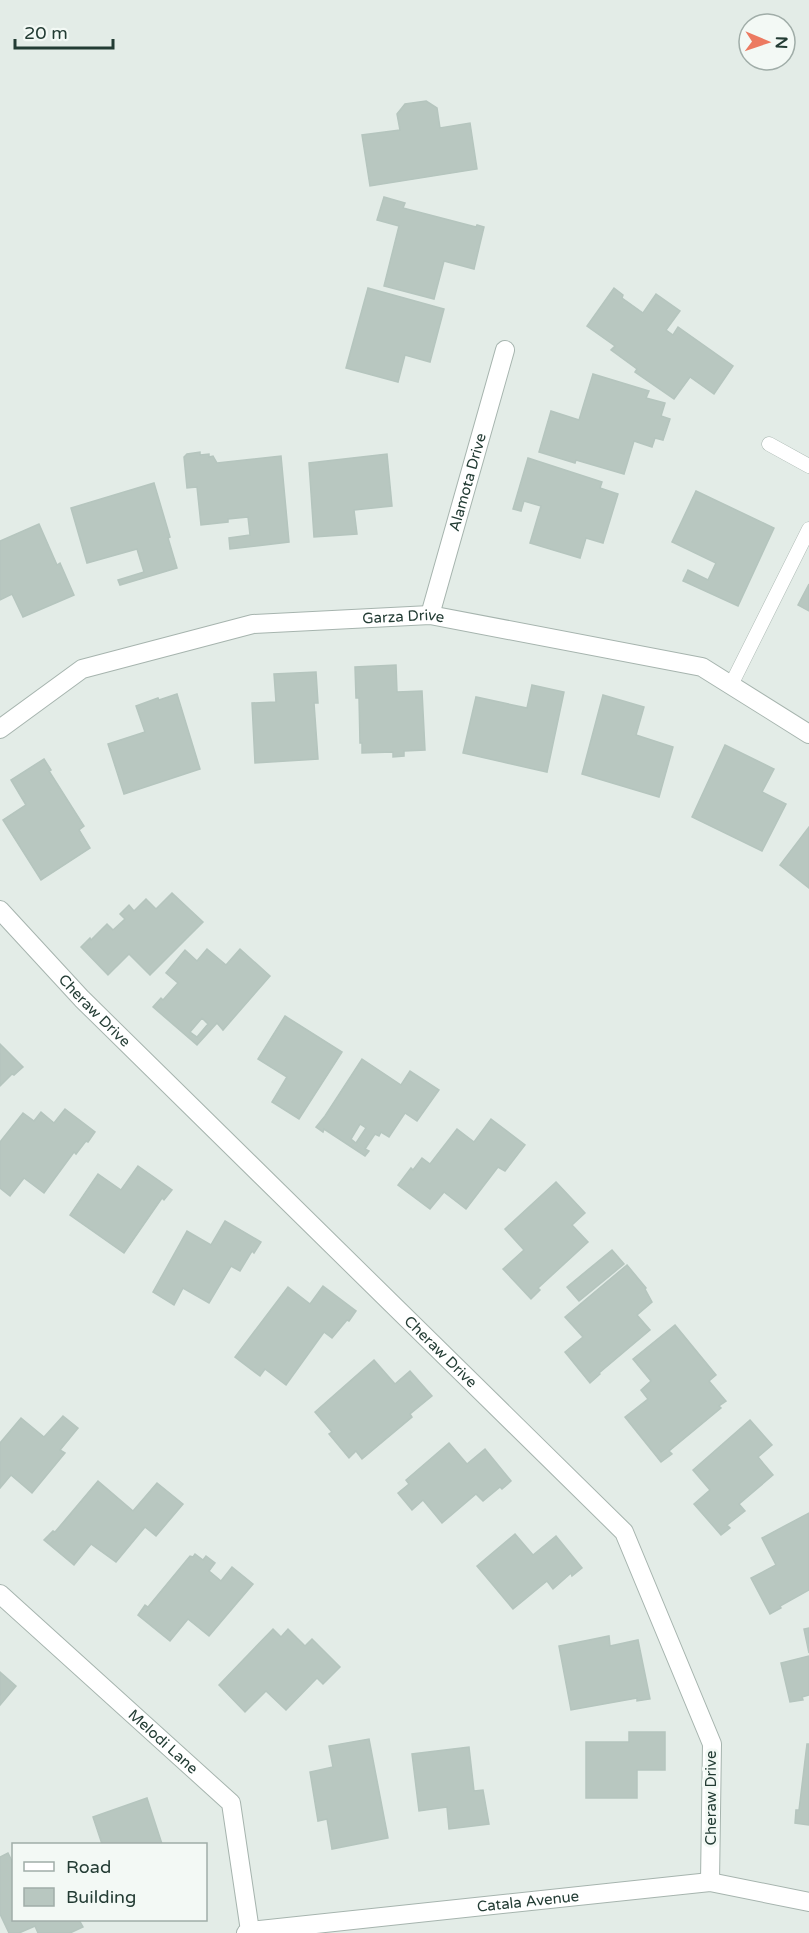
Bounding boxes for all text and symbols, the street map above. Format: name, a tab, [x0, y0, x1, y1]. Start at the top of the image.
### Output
scale bar	[15, 12, 112, 50]
north arrow	[737, 12, 797, 72]
text: 20 m	[24, 22, 68, 44]
text: N	[771, 36, 791, 49]
street label: Alamota Drive	[445, 431, 490, 533]
street label: Garza Drive	[362, 606, 446, 627]
street label: Cheraw Drive	[55, 970, 134, 1051]
street label: Cheraw Drive	[400, 1312, 481, 1391]
street label: Melodi Lane	[125, 1706, 202, 1778]
street label: Cheraw Drive	[702, 1751, 720, 1845]
legend	[12, 1843, 207, 1921]
text: Road	[66, 1856, 111, 1878]
text: Building	[66, 1886, 136, 1908]
street label: Catala Avenue	[476, 1887, 580, 1916]

